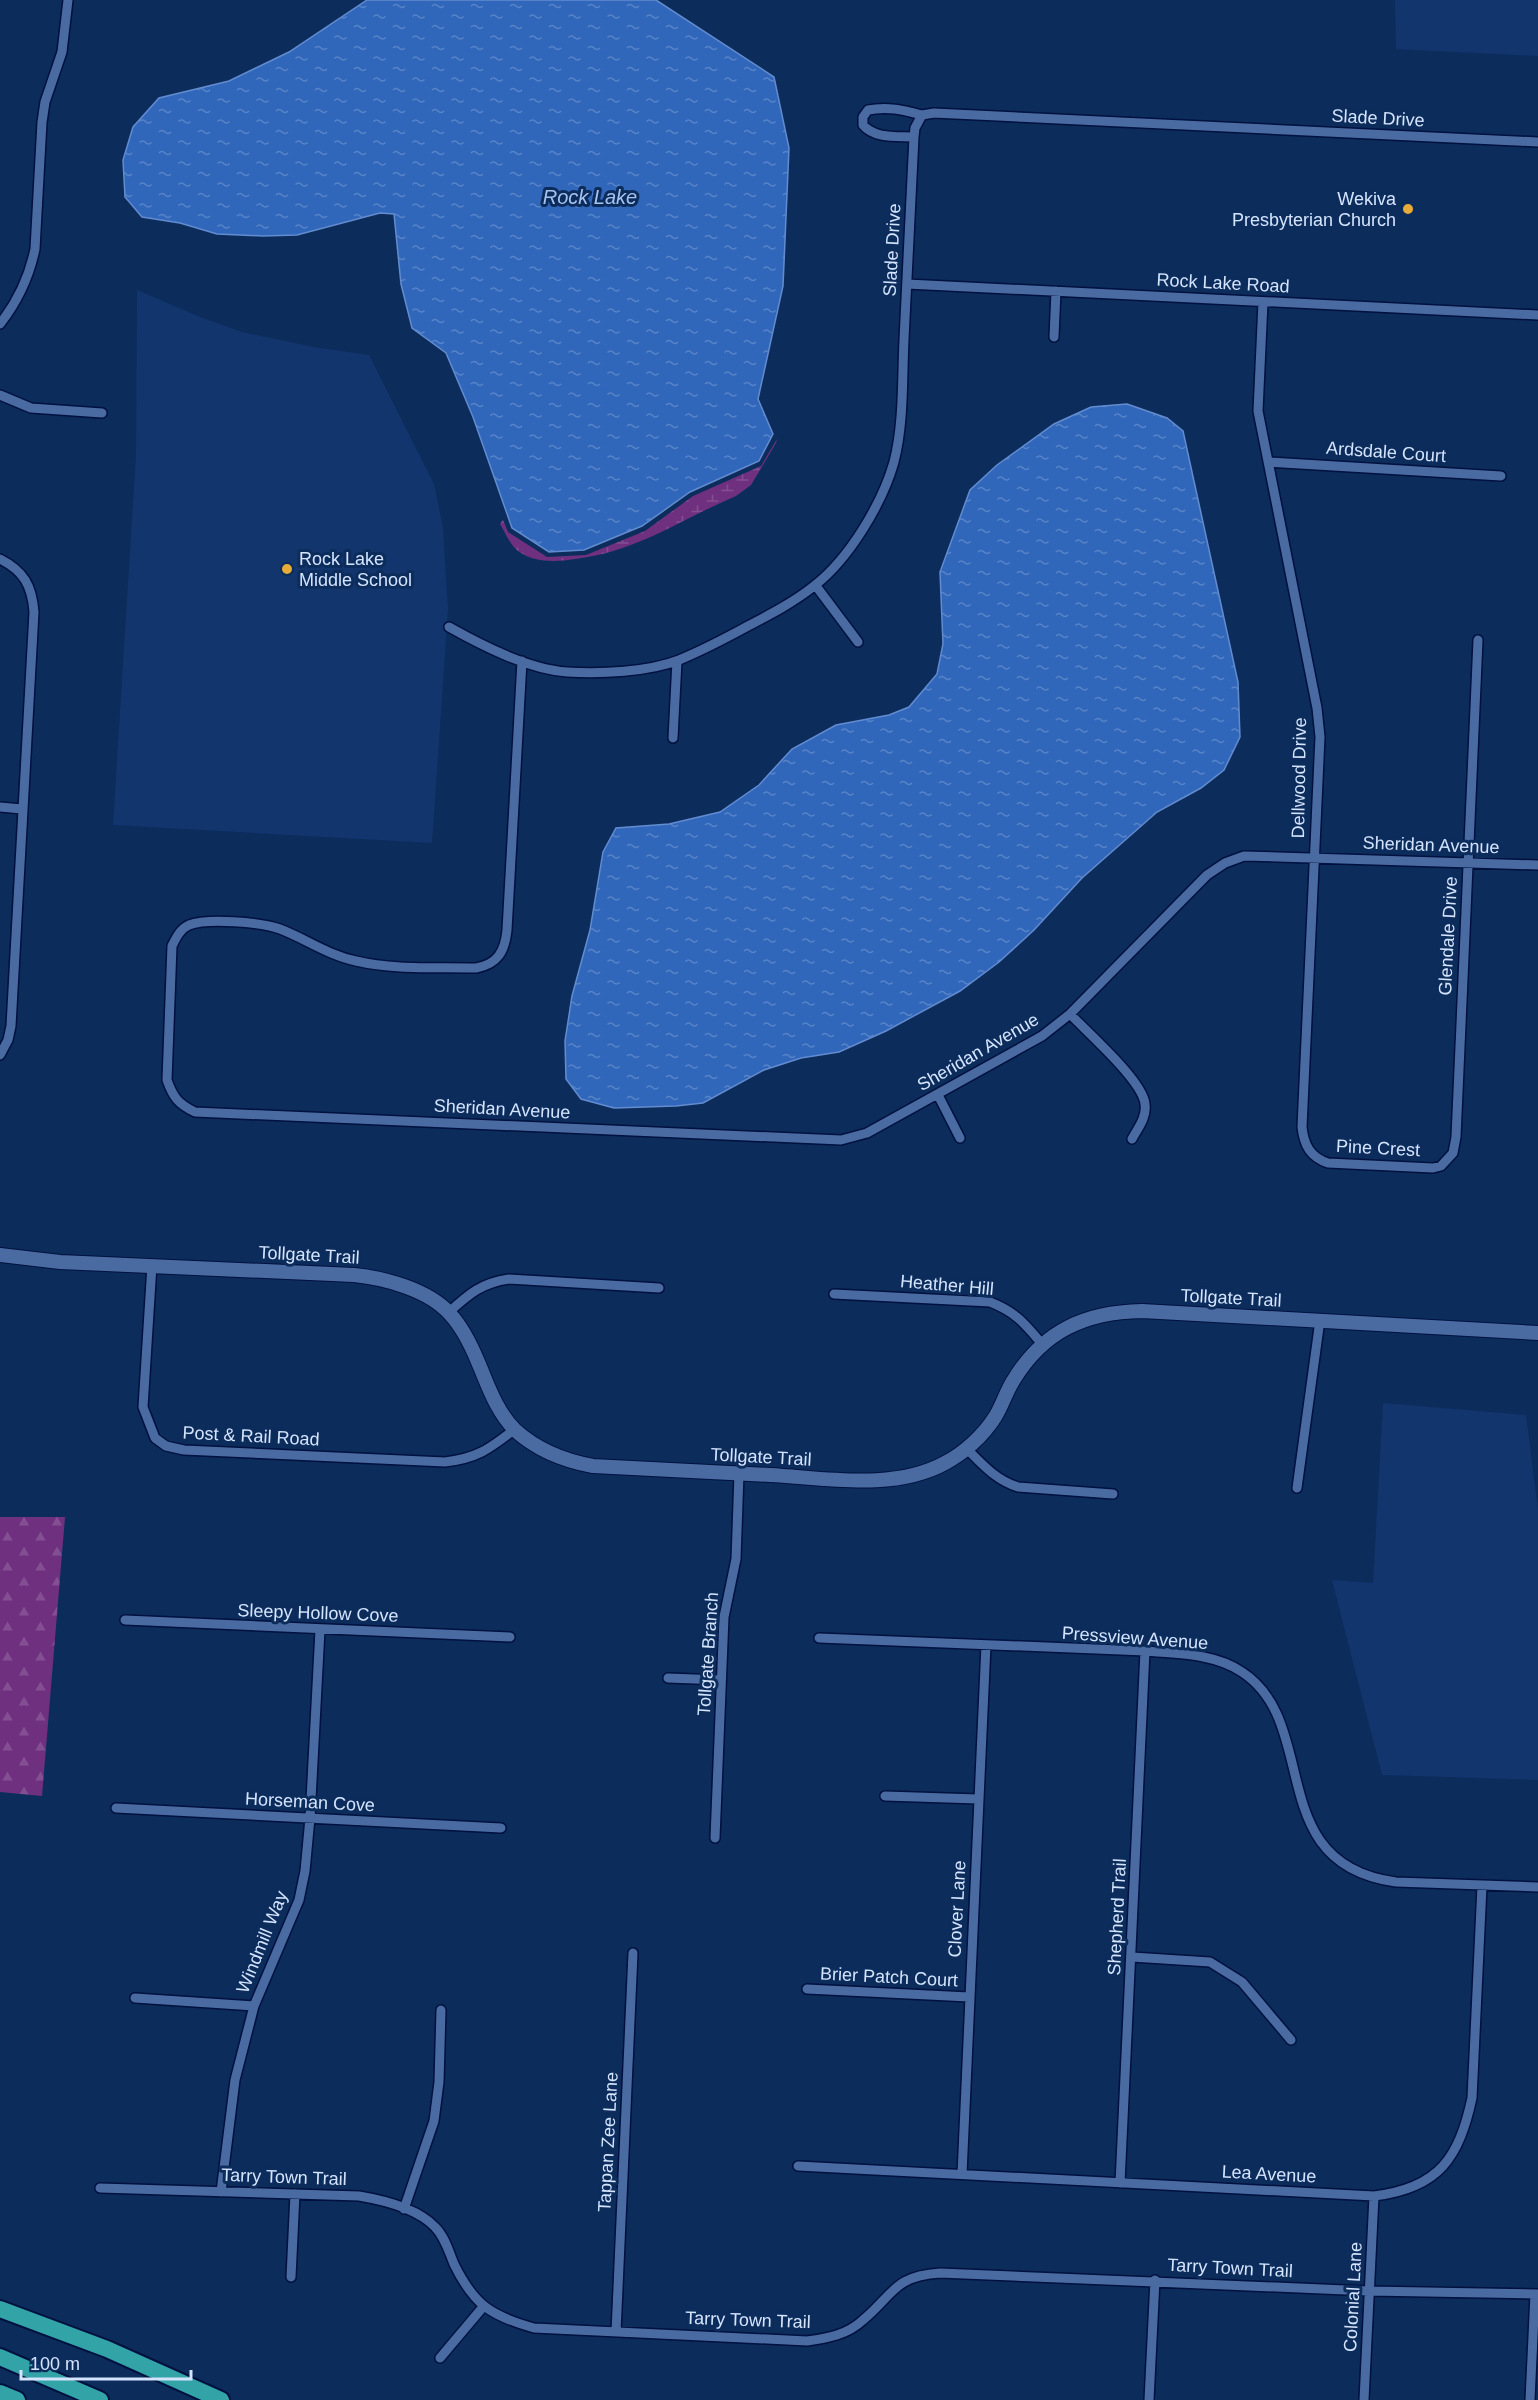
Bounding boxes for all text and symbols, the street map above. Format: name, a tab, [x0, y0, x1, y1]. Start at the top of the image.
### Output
street label: Slade Drive	[1331, 106, 1425, 130]
water label: Rock Lake	[543, 186, 637, 208]
place label: Wekiva Presbyterian Church	[1232, 189, 1397, 230]
marker: Wekiva Presbyterian Church	[1401, 202, 1415, 216]
street label: Slade Drive	[880, 203, 904, 297]
street label: Rock Lake Road	[1156, 270, 1290, 296]
street label: Ardsdale Court	[1325, 438, 1447, 466]
place label: Rock Lake Middle School	[299, 549, 412, 590]
marker: Rock Lake Middle School	[280, 562, 294, 576]
street label: Dellwood Drive	[1288, 717, 1310, 839]
street label: Sheridan Avenue	[1362, 833, 1500, 857]
street label: Glendale Drive	[1435, 876, 1461, 996]
street label: Sheridan Avenue	[914, 1009, 1042, 1095]
street label: Sheridan Avenue	[433, 1095, 571, 1123]
street label: Pine Crest	[1336, 1136, 1420, 1160]
street label: Tollgate Trail	[258, 1242, 360, 1268]
street label: Heather Hill	[899, 1271, 995, 1299]
street label: Tollgate Trail	[1180, 1285, 1282, 1311]
street label: Post & Rail Road	[182, 1422, 320, 1450]
street label: Tollgate Trail	[710, 1444, 812, 1470]
street label: Tollgate Branch	[694, 1591, 722, 1717]
street label: Sleepy Hollow Cove	[237, 1600, 399, 1626]
street label: Pressview Avenue	[1061, 1623, 1209, 1653]
street label: Horseman Cove	[245, 1789, 375, 1815]
street label: Shepherd Trail	[1104, 1858, 1130, 1976]
street label: Clover Lane	[944, 1860, 970, 1958]
street label: Windmill Way	[232, 1888, 292, 1996]
street label: Brier Patch Court	[820, 1963, 958, 1991]
street label: Tappan Zee Lane	[594, 2072, 622, 2212]
street label: Lea Avenue	[1221, 2162, 1317, 2186]
street label: Tarry Town Trail	[221, 2165, 347, 2189]
street label: Colonial Lane	[1340, 2242, 1366, 2352]
street label: Tarry Town Trail	[1167, 2255, 1293, 2281]
street label: Tarry Town Trail	[685, 2308, 811, 2332]
scale bar	[21, 2343, 190, 2381]
text: 100 m	[30, 2354, 80, 2374]

